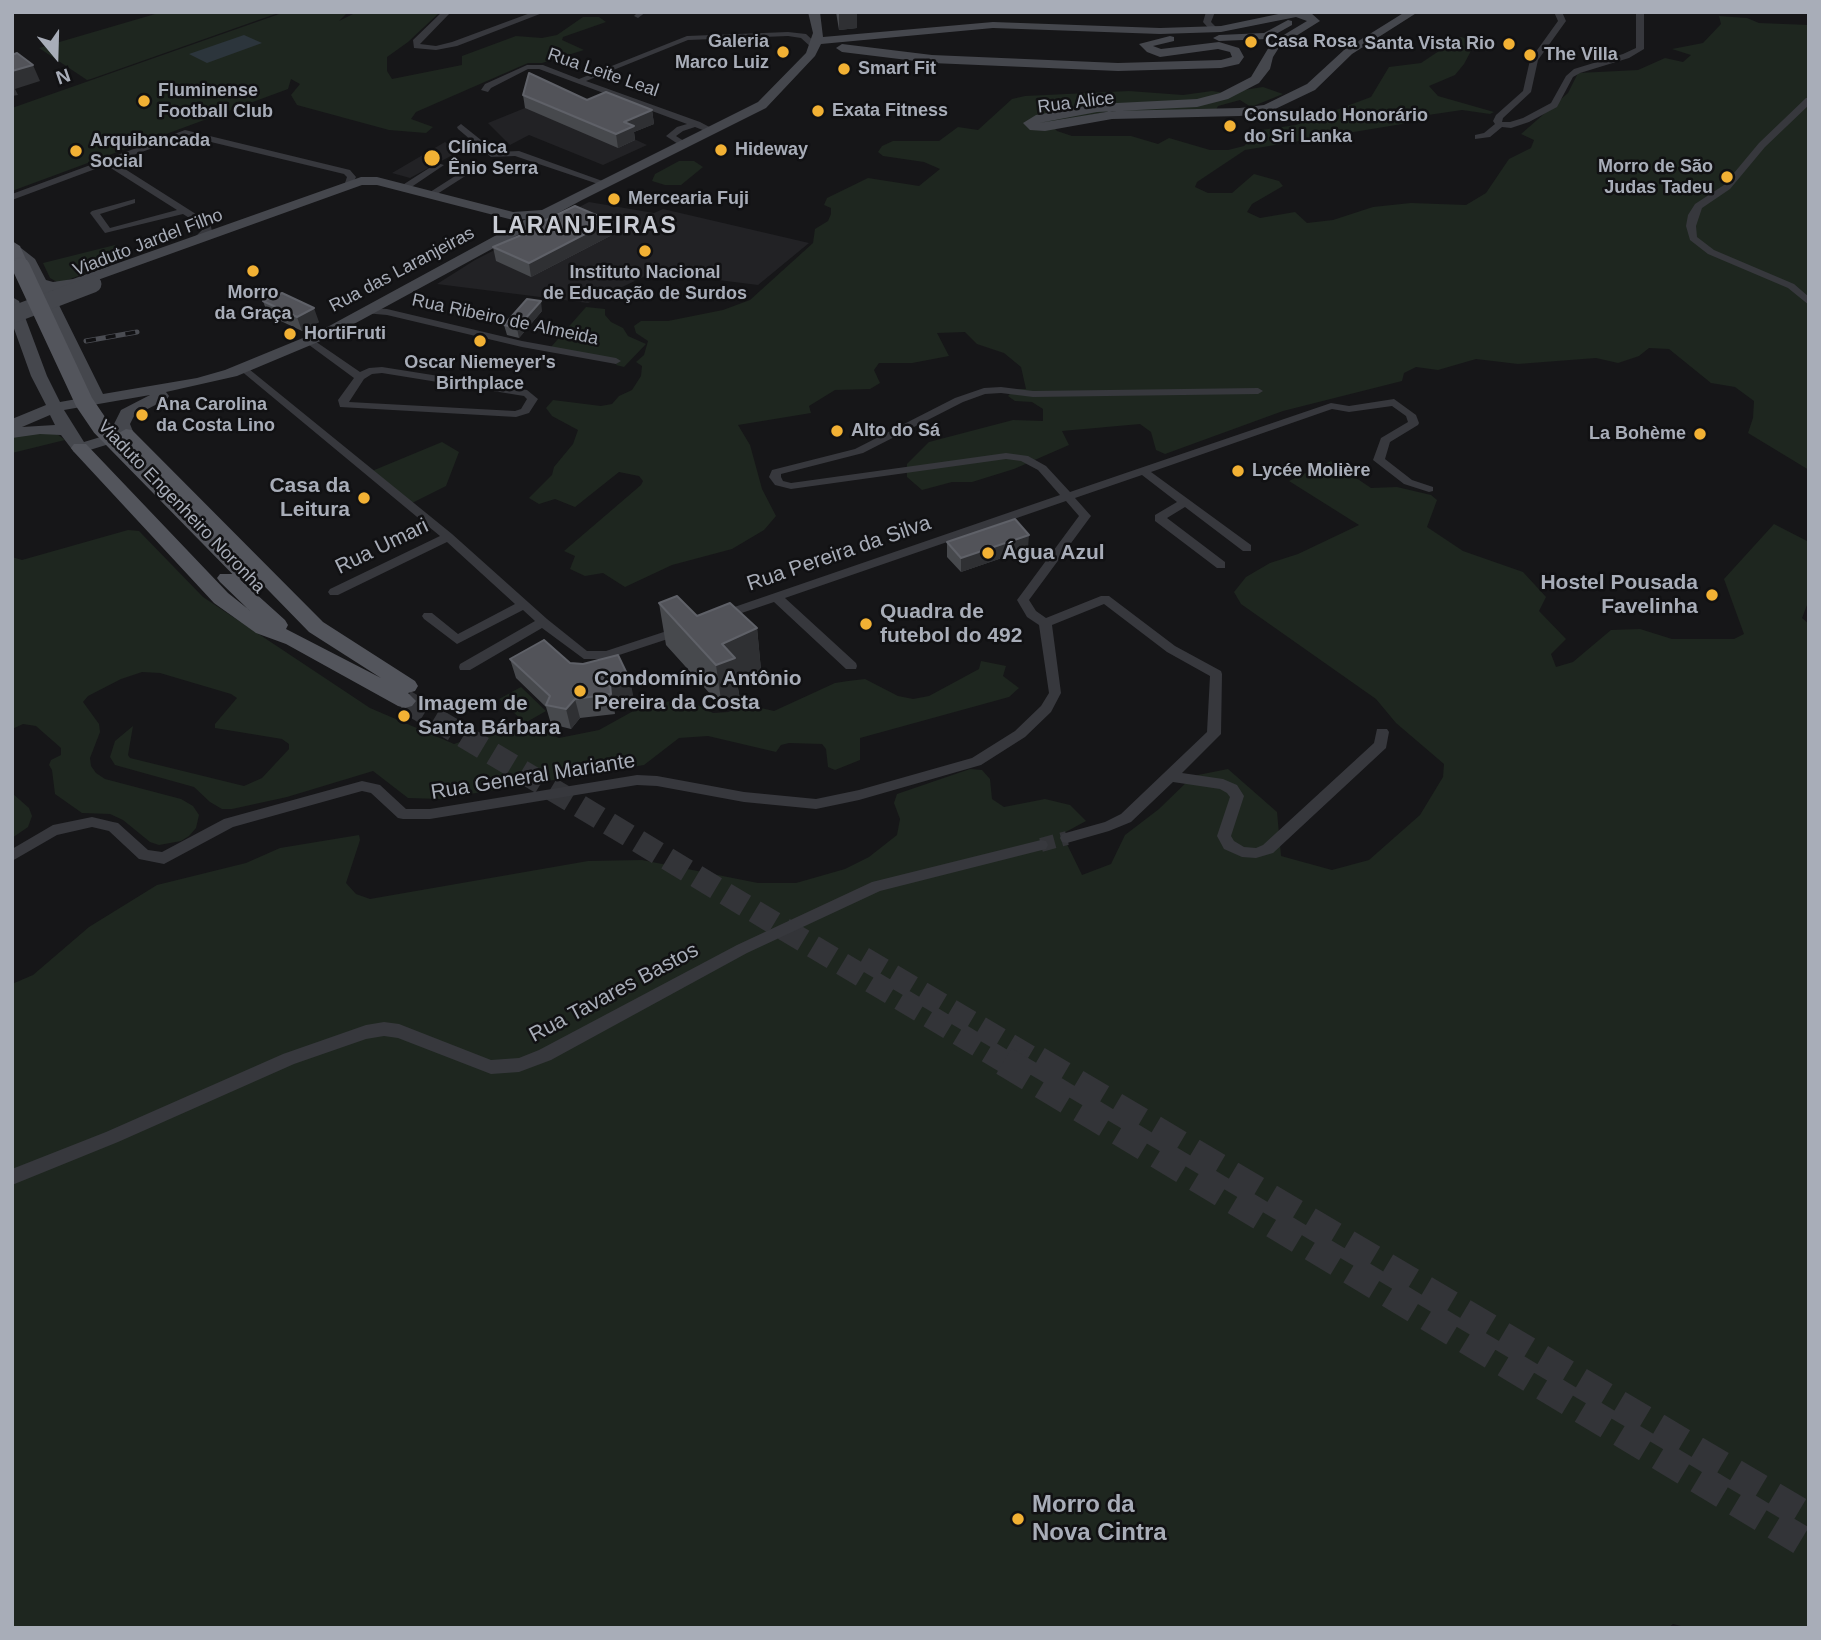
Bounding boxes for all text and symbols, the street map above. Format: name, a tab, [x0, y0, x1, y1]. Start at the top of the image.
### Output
north arrow	[21, 21, 91, 91]
place label: Galeria Marco Luiz	[675, 31, 769, 74]
place label: Casa Rosa	[1265, 31, 1357, 53]
place label: Santa Vista Rio	[1364, 33, 1495, 55]
marker: Casa Rosa	[1243, 34, 1259, 50]
marker: Santa Vista Rio	[1501, 36, 1517, 52]
street label: Rua Leite Leal	[545, 44, 661, 102]
marker: Galeria Marco Luiz	[775, 44, 791, 60]
place label: The Villa	[1544, 44, 1618, 66]
marker: The Villa	[1522, 47, 1538, 63]
place label: Smart Fit	[858, 58, 936, 80]
marker: Smart Fit	[836, 61, 852, 77]
text: N	[53, 64, 73, 88]
place label: Fluminense Football Club	[158, 80, 273, 122]
street label: Rua Alice	[1036, 88, 1116, 118]
marker: Fluminense Football Club	[136, 93, 152, 109]
place label: Exata Fitness	[832, 100, 948, 122]
marker: Exata Fitness	[810, 103, 826, 119]
place label: Consulado Honorário do Sri Lanka	[1244, 105, 1428, 148]
marker: Consulado Honorário do Sri Lanka	[1222, 118, 1238, 134]
place label: Arquibancada Social	[90, 130, 210, 172]
place label: Clínica Ênio Serra	[448, 137, 538, 180]
place label: Hideway	[735, 139, 808, 161]
marker: Hideway	[713, 142, 729, 158]
marker: Arquibancada Social	[68, 143, 84, 159]
marker: Clínica Ênio Serra	[422, 148, 442, 168]
place label: Morro de São Judas Tadeu	[1598, 156, 1713, 198]
marker: Morro de São Judas Tadeu	[1719, 169, 1735, 185]
place label: Mercearia Fuji	[628, 188, 749, 210]
marker: Mercearia Fuji	[606, 191, 622, 207]
street label: Viaduto Jardel Filho	[70, 204, 226, 282]
district label: LARANJEIRAS	[494, 213, 676, 241]
street label: Rua das Laranjeiras	[326, 223, 478, 317]
marker: Instituto Nacional de Educação de Surdos	[637, 243, 653, 259]
place label: Instituto Nacional de Educação de Surdos	[543, 262, 747, 304]
marker: Morro da Graça	[245, 263, 261, 279]
place label: Morro da Graça	[214, 282, 292, 324]
street label: Rua Ribeiro de Almeida	[410, 290, 600, 350]
place label: HortiFruti	[304, 323, 386, 345]
marker: HortiFruti	[282, 326, 298, 342]
marker: Oscar Niemeyer's Birthplace	[472, 333, 488, 349]
place label: Oscar Niemeyer's Birthplace	[404, 352, 556, 394]
place label: Ana Carolina da Costa Lino	[156, 394, 275, 436]
marker: Ana Carolina da Costa Lino	[134, 407, 150, 423]
street label: Viaduto Engenheiro Noronha	[93, 416, 269, 598]
place label: Alto do Sá	[851, 420, 940, 442]
marker: Alto do Sá	[829, 423, 845, 439]
place label: La Bohème	[1589, 423, 1686, 445]
marker: La Bohème	[1692, 426, 1708, 442]
place label: Lycée Molière	[1252, 460, 1370, 482]
marker: Lycée Molière	[1230, 463, 1246, 479]
place label: Casa da Leitura	[269, 473, 350, 523]
marker: Casa da Leitura	[356, 490, 372, 506]
street label: Rua Pereira da Silva	[744, 511, 934, 597]
street label: Rua Umari	[331, 514, 433, 580]
place label: Água Azul	[1002, 540, 1105, 566]
marker: Água Azul	[980, 545, 996, 561]
place label: Hostel Pousada Favelinha	[1540, 570, 1698, 620]
marker: Hostel Pousada Favelinha	[1704, 587, 1720, 603]
place label: Quadra de futebol do 492	[880, 599, 1022, 649]
marker: Quadra de futebol do 492	[858, 616, 874, 632]
place label: Condomínio Antônio Pereira da Costa	[594, 666, 802, 716]
marker: Condomínio Antônio Pereira da Costa	[572, 683, 588, 699]
place label: Imagem de Santa Bárbara	[418, 691, 560, 741]
marker: Imagem de Santa Bárbara	[396, 708, 412, 724]
street label: Rua General Mariante	[429, 748, 637, 806]
street label: Rua Tavares Bastos	[525, 938, 703, 1048]
place label: Morro da Nova Cintra	[1032, 1491, 1167, 1547]
marker: Morro da Nova Cintra	[1010, 1511, 1026, 1527]

